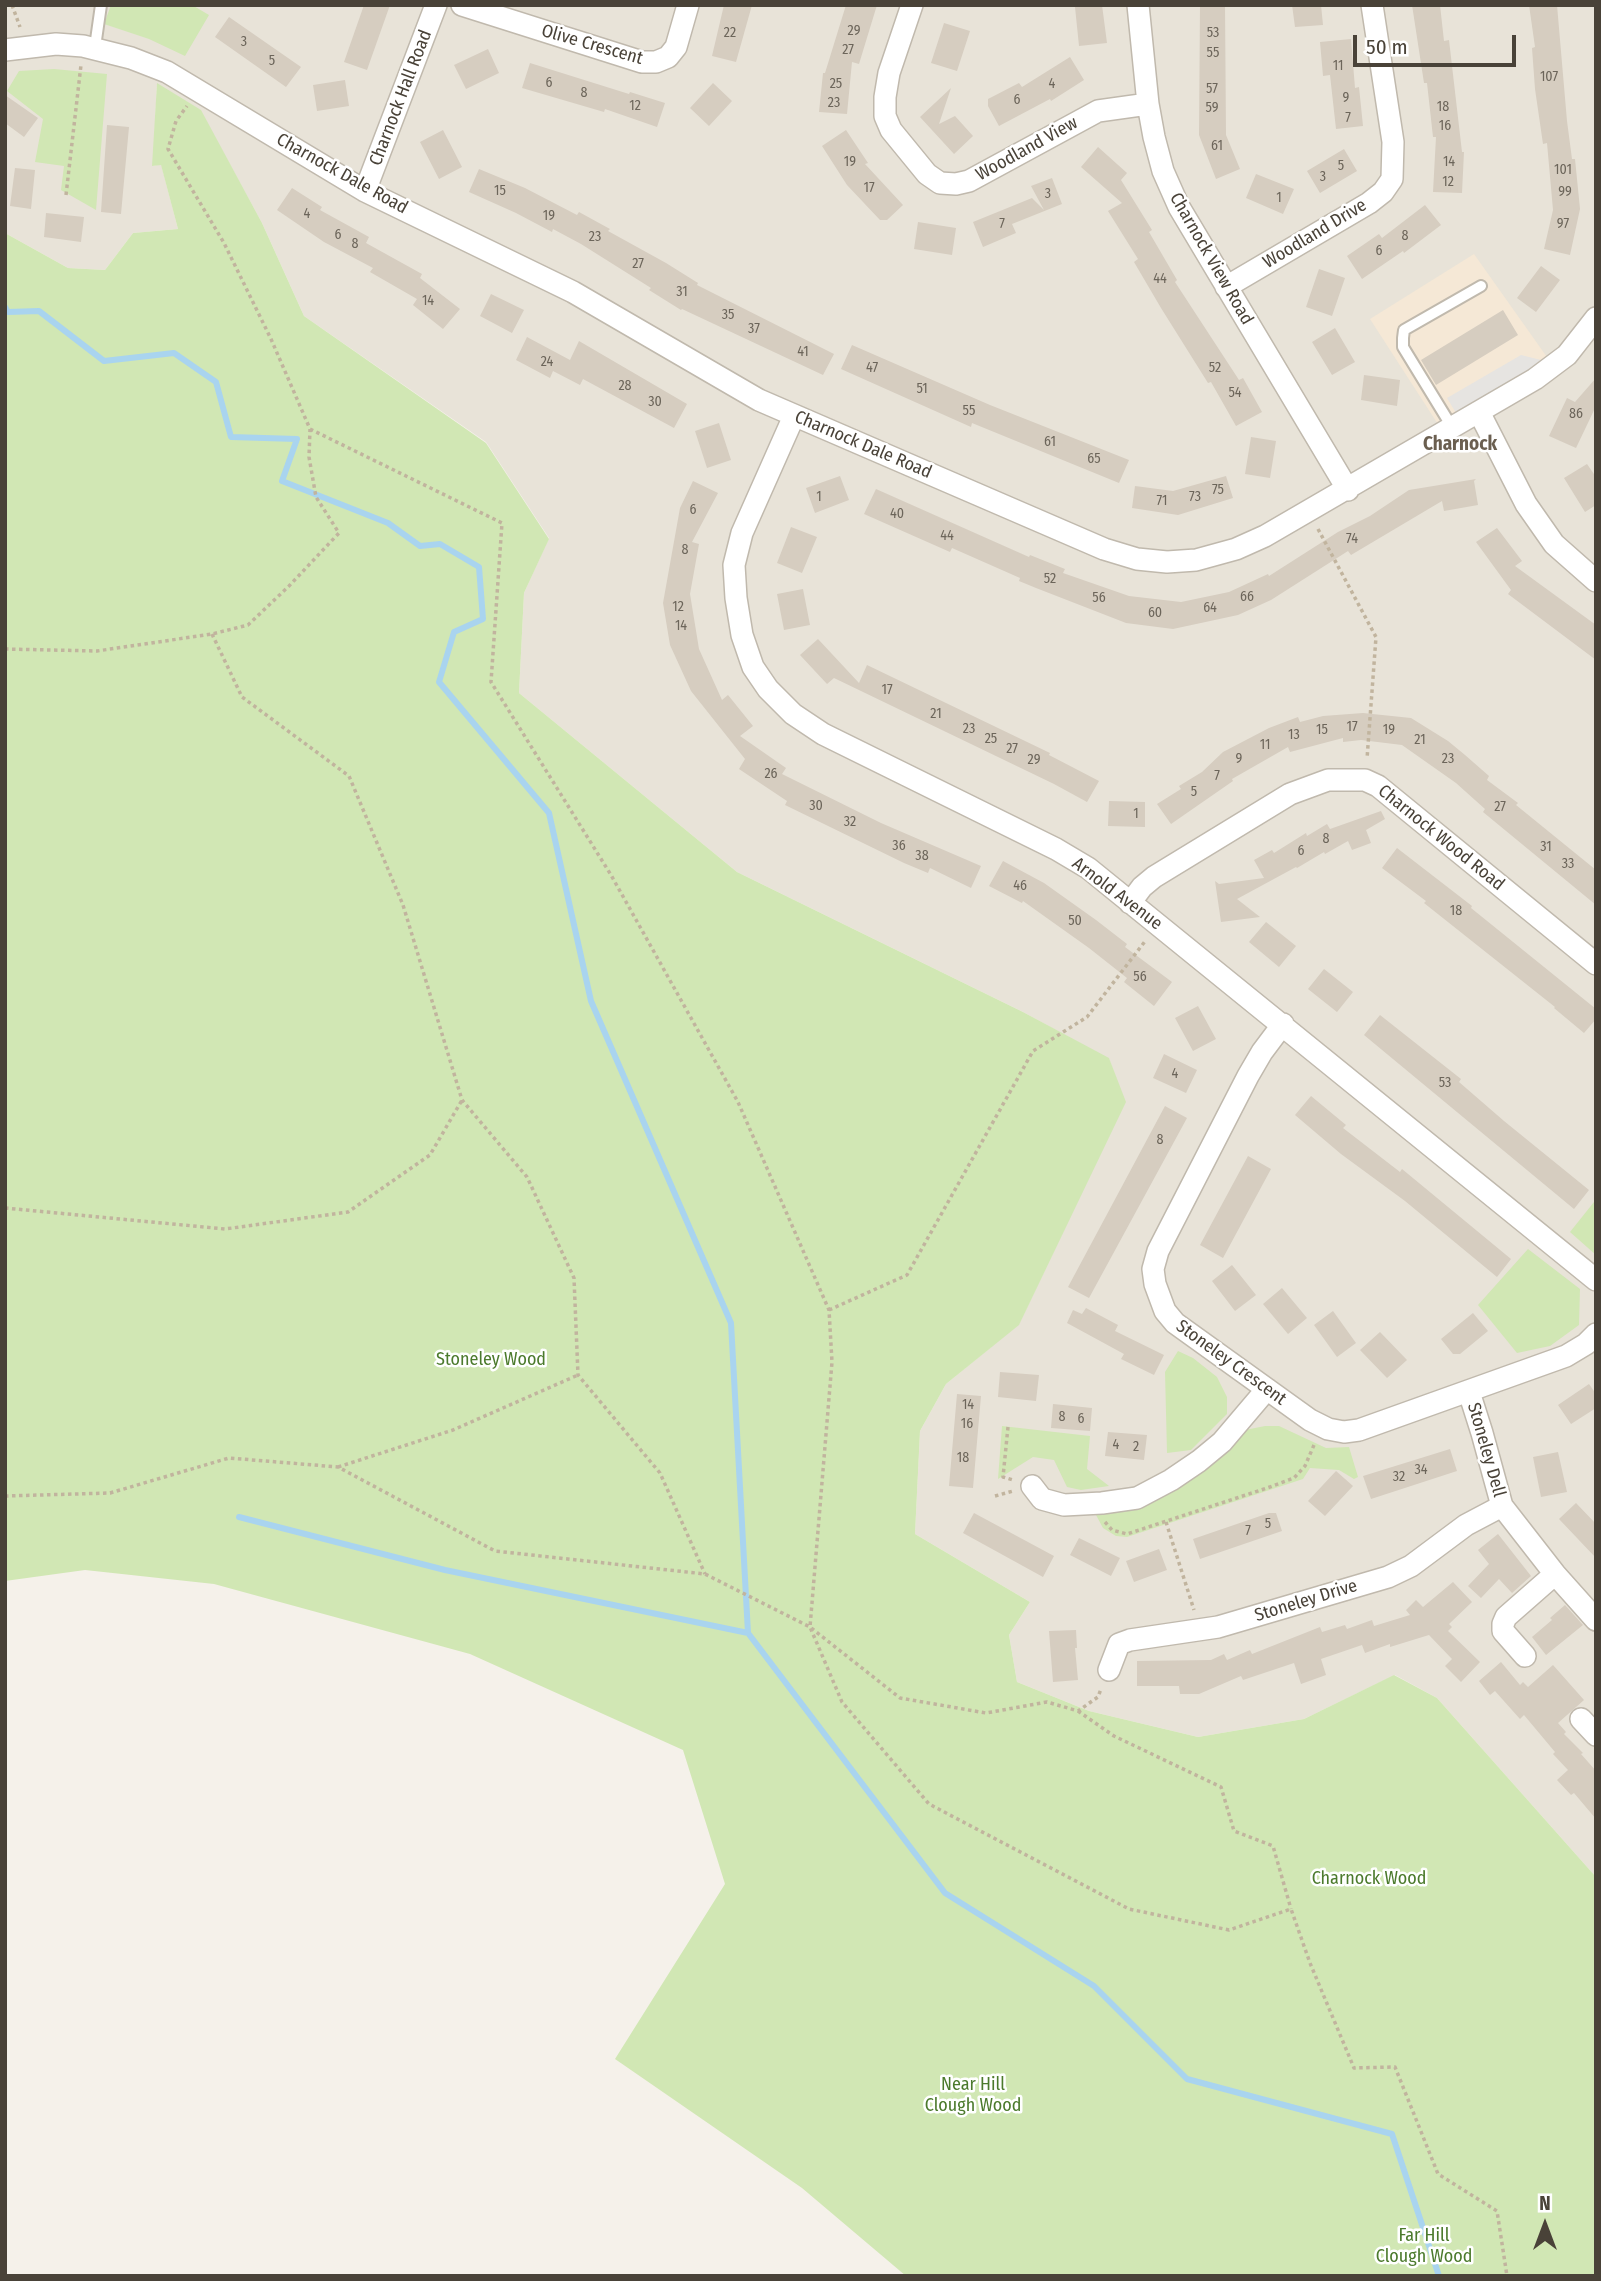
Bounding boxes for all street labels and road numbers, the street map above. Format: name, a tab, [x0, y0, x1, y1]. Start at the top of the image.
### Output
street label: Olive Crescent	[539, 20, 645, 70]
street label: Charnock Hall Road	[365, 27, 437, 169]
street label: Woodland View	[972, 112, 1082, 186]
street label: Charnock Dale Road	[273, 129, 411, 219]
street label: Charnock View Road	[1164, 189, 1258, 329]
street label: Woodland Drive	[1259, 195, 1371, 273]
street label: Charnock Dale Road	[791, 406, 935, 484]
street label: Charnock Wood Road	[1373, 780, 1509, 896]
street label: Arnold Avenue	[1068, 853, 1166, 935]
street label: Stoneley Crescent	[1172, 1316, 1290, 1410]
street label: Stoneley Dell	[1462, 1400, 1510, 1500]
street label: Stoneley Drive	[1252, 1575, 1360, 1627]

